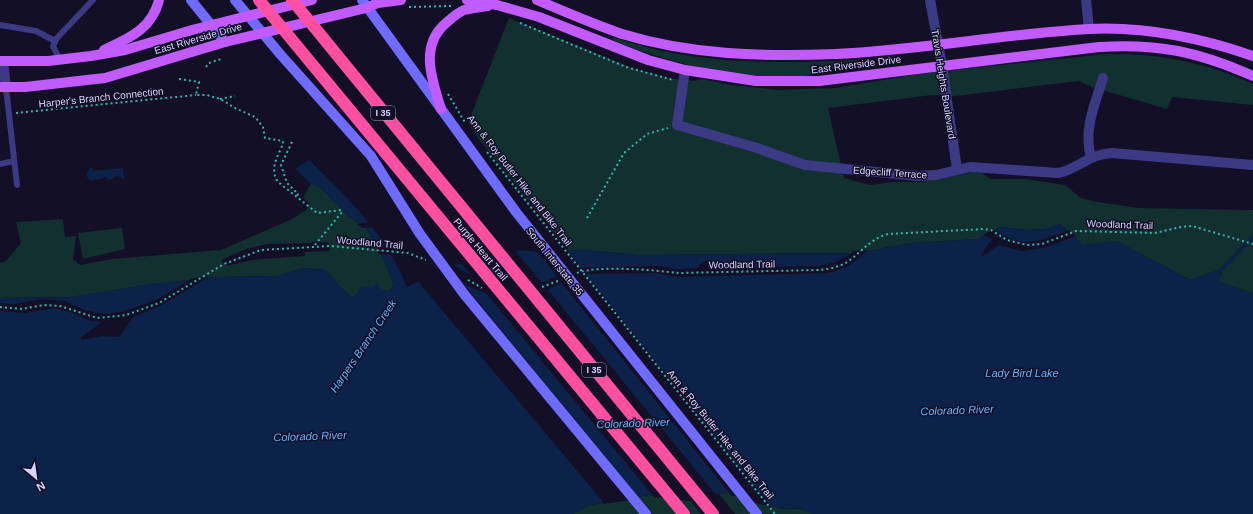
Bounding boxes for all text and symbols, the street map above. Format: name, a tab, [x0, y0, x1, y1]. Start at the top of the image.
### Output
street label: East Riverside Drive	[153, 21, 244, 56]
street label: Travis Heights Boulevard	[929, 28, 958, 140]
street label: East Riverside Drive	[810, 53, 902, 75]
street label: Harper's Branch Connection	[38, 85, 164, 110]
road number: I 35	[371, 106, 395, 120]
street label: Ann & Roy Butler Hike and Bike Trail	[465, 113, 574, 248]
street label: Edgecliff Terrace	[853, 164, 928, 181]
street label: Purple Heart Trail	[451, 216, 510, 283]
street label: Woodland Trail	[1087, 218, 1153, 231]
street label: South Interstate 35	[524, 225, 586, 298]
street label: Woodland Trail	[336, 234, 404, 251]
street label: Woodland Trail	[709, 258, 775, 271]
water label: Harpers Branch Creek	[327, 297, 399, 395]
road number: I 35	[582, 363, 606, 377]
water label: Lady Bird Lake	[985, 367, 1059, 379]
street label: Ann & Roy Butler Hike and Bike Trail	[665, 368, 776, 501]
water label: Colorado River	[920, 403, 995, 417]
water label: Colorado River	[596, 416, 671, 430]
water label: Colorado River	[273, 429, 348, 443]
north arrow	[16, 458, 56, 498]
text: N	[34, 480, 47, 494]

